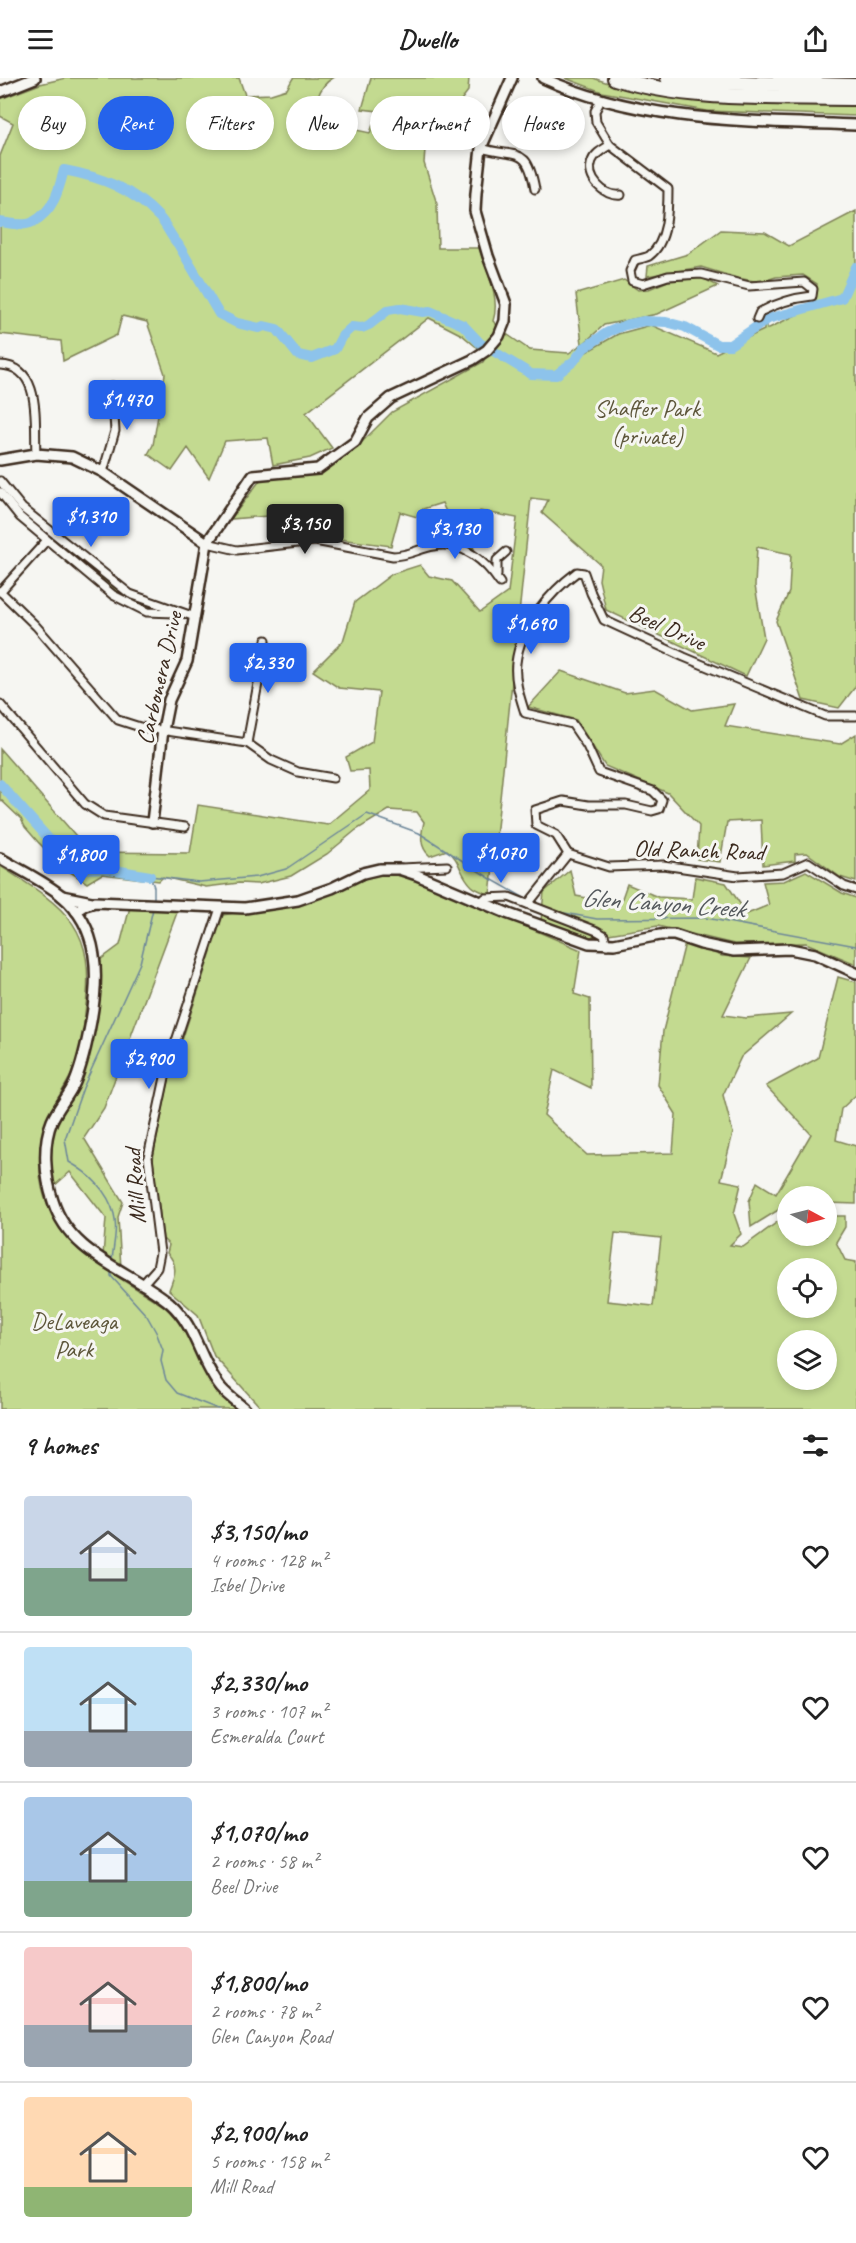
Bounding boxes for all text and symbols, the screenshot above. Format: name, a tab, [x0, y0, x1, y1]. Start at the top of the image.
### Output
text: Dwello	[399, 22, 457, 56]
icon: menu	[24, 23, 57, 56]
icon: share	[799, 23, 832, 56]
chip: Buy	[18, 96, 86, 150]
chip: Rent	[98, 96, 174, 150]
chip: Filters	[186, 96, 274, 150]
chip: New	[286, 96, 358, 150]
chip: Apartment	[370, 96, 490, 150]
chip: House	[502, 96, 585, 150]
pin: $1,470	[78, 380, 176, 431]
text: $1,470	[103, 387, 151, 412]
park label: Shaffer Park (private)	[594, 393, 702, 451]
pin: $1,310	[42, 497, 140, 548]
text: $1,310	[67, 504, 115, 529]
pin: $3,150	[256, 504, 354, 555]
pin: $3,130	[406, 509, 504, 560]
text: $3,150	[281, 511, 329, 536]
text: $3,130	[431, 516, 479, 541]
street label: Beel Drive	[624, 597, 712, 658]
pin: $1,690	[482, 604, 580, 655]
street label: Carbonera Drive	[129, 606, 189, 747]
text: $1,690	[506, 611, 556, 636]
pin: $2,330	[219, 643, 317, 694]
text: $2,330	[244, 650, 292, 675]
pin: $1,070	[452, 833, 550, 884]
street label: Old Ranch Road	[633, 833, 768, 867]
pin: $1,800	[32, 835, 130, 886]
text: $1,070	[477, 840, 525, 865]
text: $1,800	[57, 842, 105, 867]
water label: Glen Canyon Creek	[581, 881, 750, 925]
pin: $2,900	[100, 1039, 198, 1090]
text: $2,900	[125, 1046, 173, 1071]
street label: Mill Road	[117, 1144, 153, 1225]
north arrow	[777, 1186, 837, 1246]
map controls	[777, 1186, 837, 1390]
button: locate	[777, 1258, 837, 1318]
park label: DeLaveaga Park	[31, 1306, 118, 1364]
button: layers	[777, 1330, 837, 1390]
text: 9 homes	[24, 1429, 97, 1462]
icon: filters	[799, 1429, 832, 1462]
text: $3,150/mo	[210, 1515, 307, 1548]
icon: home	[72, 1520, 144, 1592]
icon: heart	[799, 1540, 832, 1573]
text: 4 rooms · 128 m²	[210, 1548, 327, 1573]
text: Isbel Drive	[210, 1573, 284, 1598]
text: $2,330/mo	[210, 1666, 307, 1699]
icon: home	[72, 1671, 144, 1743]
icon: heart	[799, 1691, 832, 1724]
text: 3 rooms · 107 m²	[210, 1699, 327, 1724]
text: Esmeralda Court	[210, 1724, 323, 1749]
text: $1,070/mo	[210, 1816, 307, 1849]
icon: home	[72, 1821, 144, 1893]
icon: heart	[799, 1841, 832, 1874]
text: 2 rooms · 58 m²	[210, 1849, 318, 1874]
text: Beel Drive	[210, 1874, 277, 1899]
text: $1,800/mo	[210, 1966, 307, 1999]
icon: home	[72, 1971, 144, 2043]
icon: heart	[799, 1991, 832, 2024]
text: 2 rooms · 78 m²	[210, 1999, 318, 2024]
text: Glen Canyon Road	[210, 2024, 332, 2049]
text: $2,900/mo	[210, 2116, 307, 2149]
icon: home	[72, 2121, 144, 2193]
icon: heart	[799, 2141, 832, 2174]
text: 5 rooms · 158 m²	[210, 2149, 327, 2174]
text: Mill Road	[210, 2174, 273, 2199]

